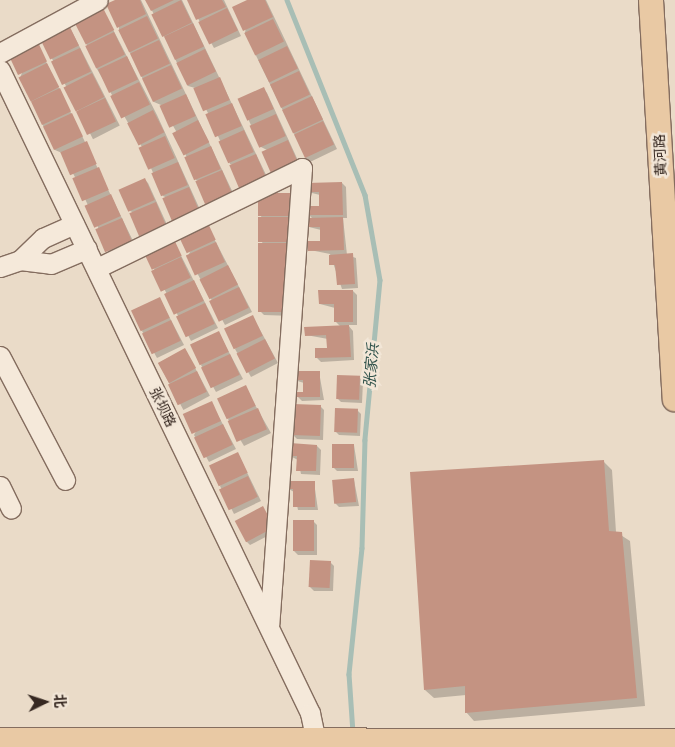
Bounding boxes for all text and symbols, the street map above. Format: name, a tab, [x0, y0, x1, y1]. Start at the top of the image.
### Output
street label: 黄河路	[651, 134, 669, 176]
water label: 张家浜	[361, 343, 383, 389]
street label: 张坝路	[146, 384, 180, 430]
north arrow	[20, 677, 70, 727]
text: 北	[51, 693, 68, 708]

